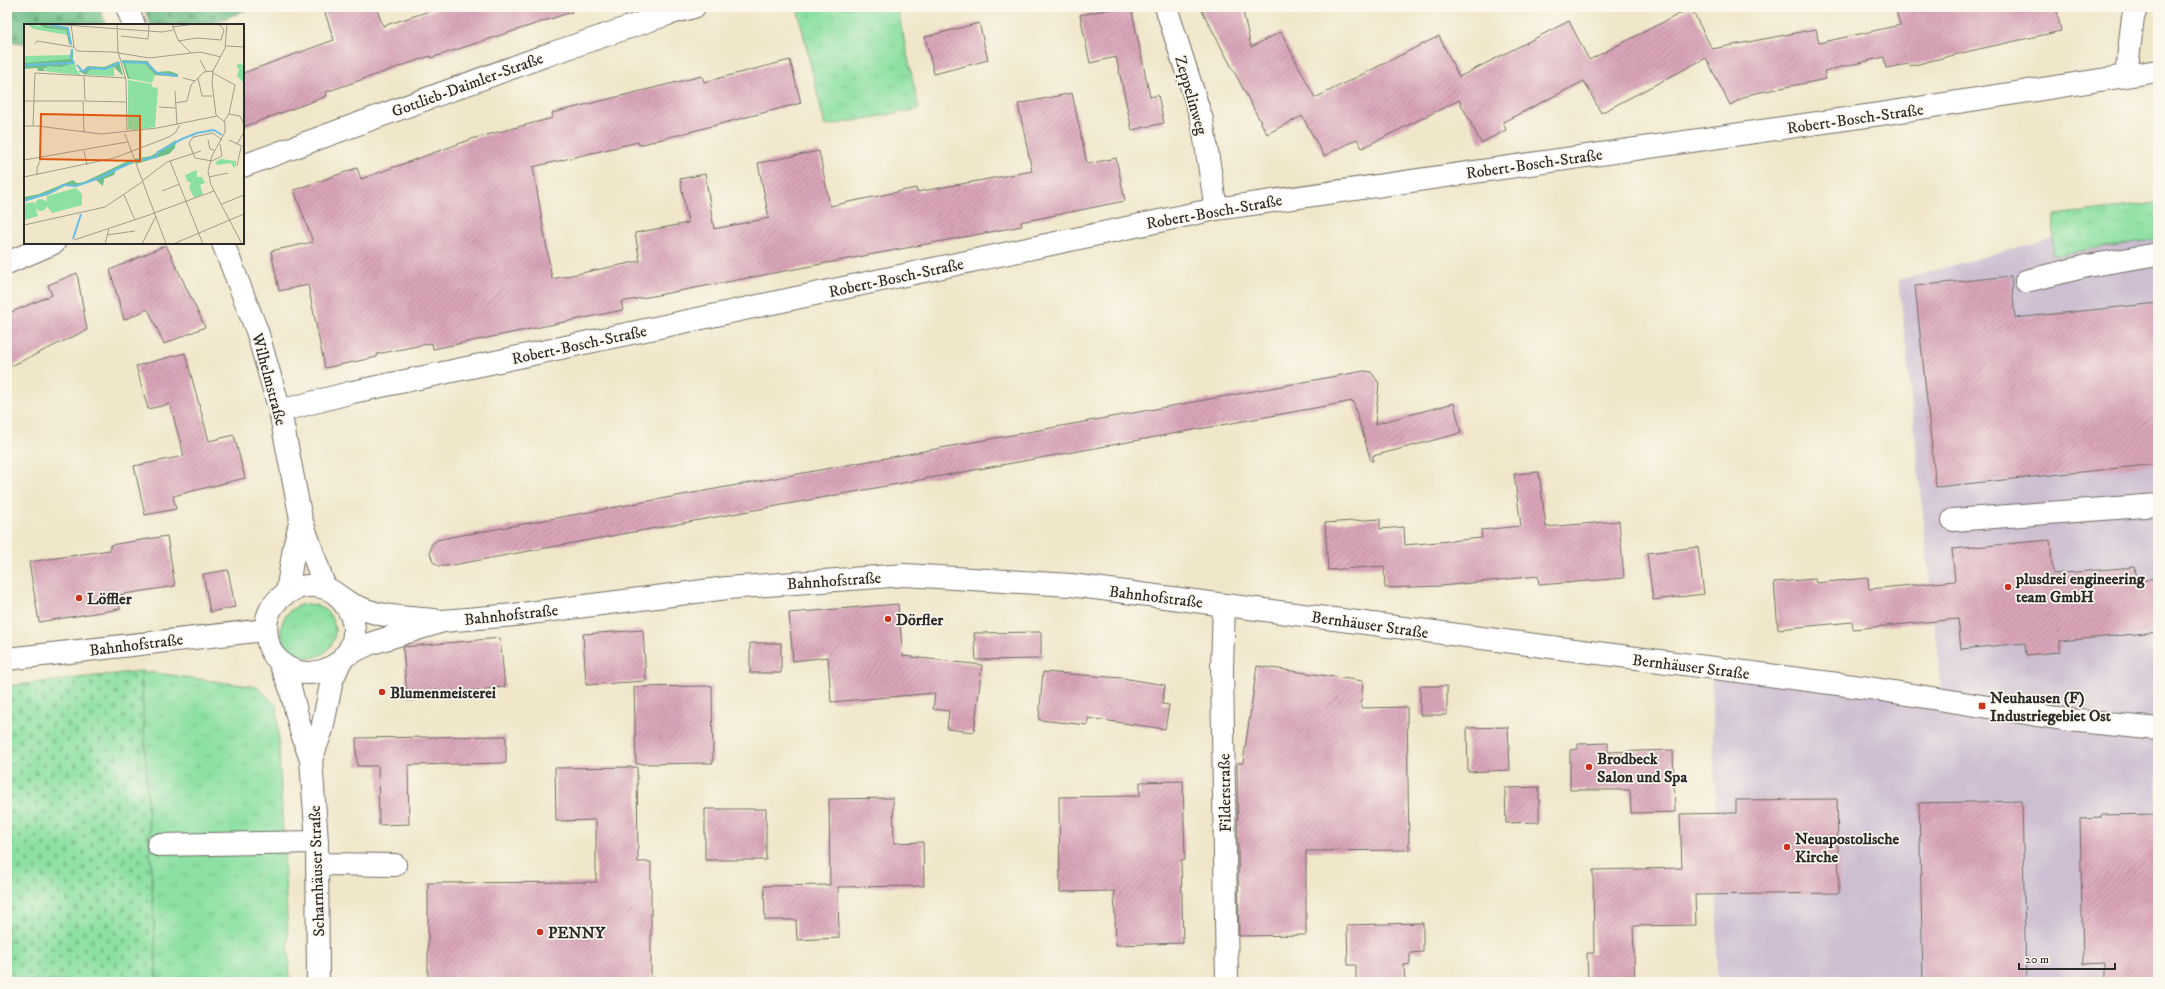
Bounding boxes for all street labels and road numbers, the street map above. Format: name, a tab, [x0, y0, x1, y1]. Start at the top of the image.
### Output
street label: Gottlieb-Daimler-Straße	[389, 48, 546, 122]
street label: Zeppelinweg	[1170, 53, 1212, 137]
street label: Robert-Bosch-Straße	[1786, 99, 1925, 138]
street label: Robert-Bosch-Straße	[1465, 144, 1604, 183]
street label: Robert-Bosch-Straße	[1145, 190, 1284, 234]
street label: Robert-Bosch-Straße	[827, 254, 966, 302]
street label: Robert-Bosch-Straße	[510, 321, 649, 369]
street label: Wilhelmstraße	[247, 330, 291, 428]
street label: Bahnhofstraße	[786, 568, 882, 594]
street label: Bahnhofstraße	[1108, 581, 1204, 613]
street label: Bahnhofstraße	[463, 600, 559, 630]
street label: Bernhäuser Straße	[1310, 607, 1430, 643]
street label: Bahnhofstraße	[88, 629, 185, 661]
street label: Bernhäuser Straße	[1631, 650, 1751, 684]
street label: Filderstraße	[1214, 753, 1236, 833]
street label: Scharnhäuser Straße	[305, 804, 329, 937]

